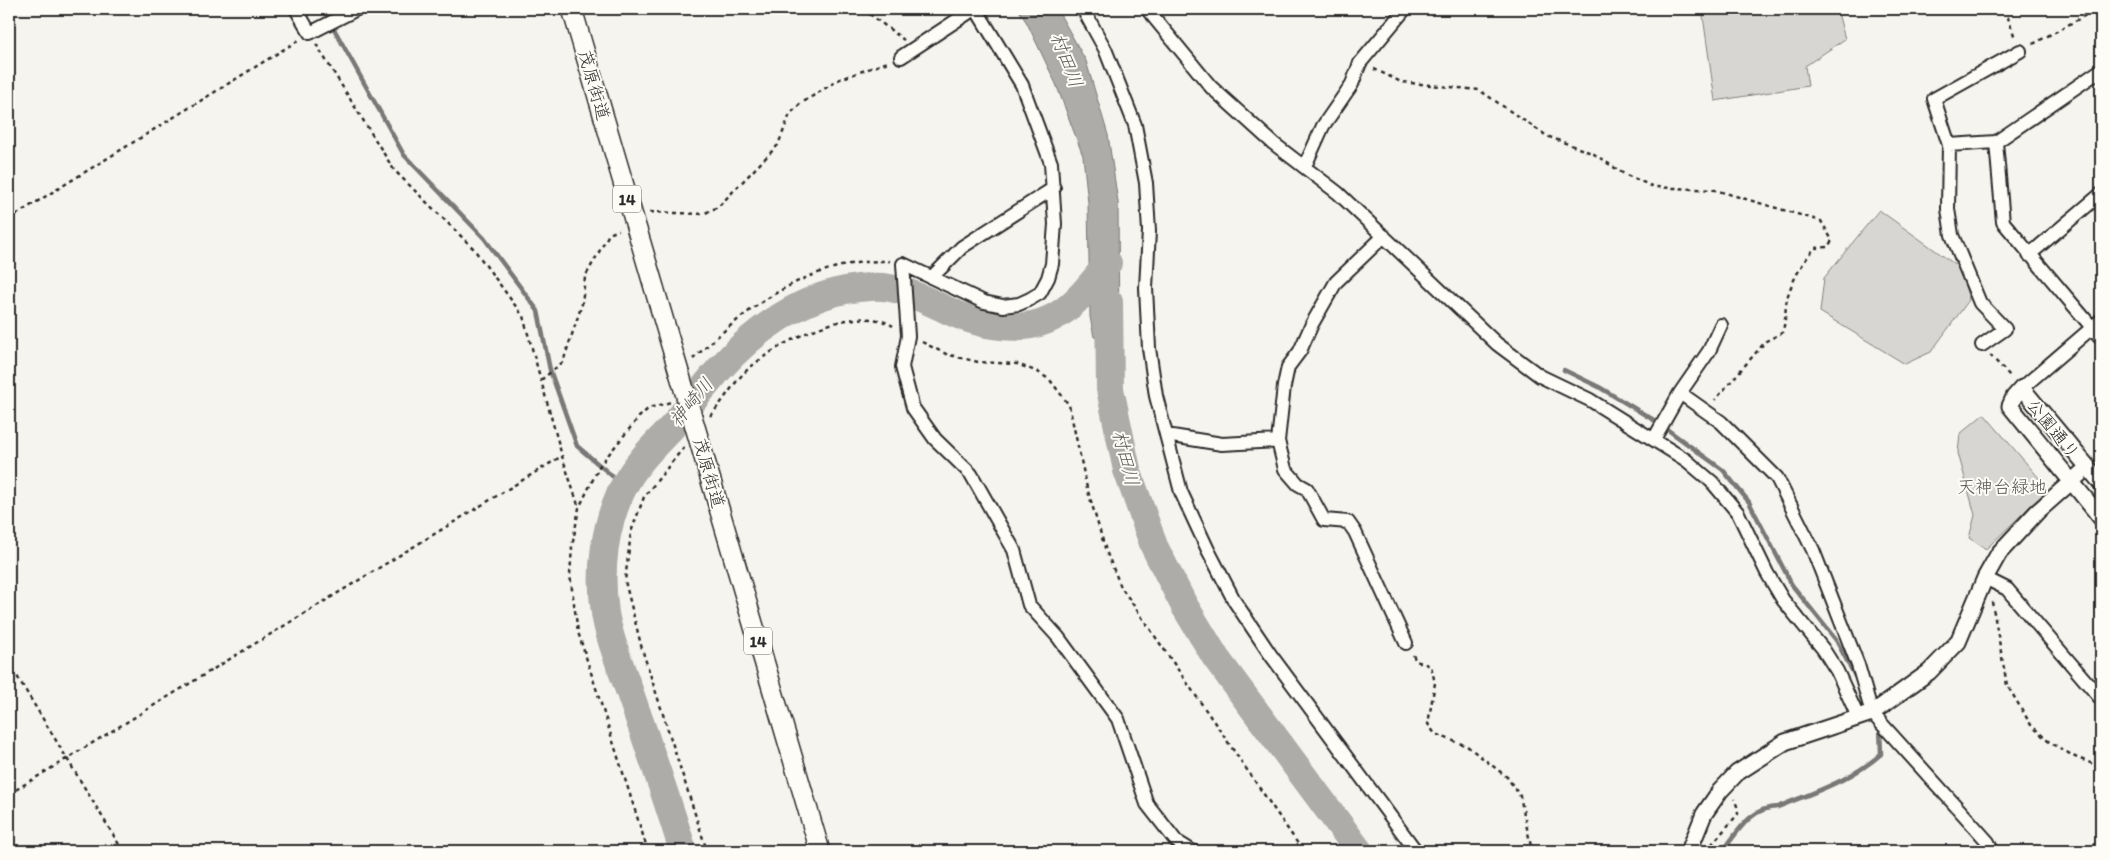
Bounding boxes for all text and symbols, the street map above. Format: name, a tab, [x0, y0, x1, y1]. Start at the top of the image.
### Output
water label: 村田川	[1046, 29, 1088, 91]
street label: 茂原街道	[574, 47, 614, 123]
road number: 14	[613, 185, 641, 212]
water label: 神崎川	[664, 373, 718, 431]
street label: 公園通り	[2022, 394, 2084, 464]
water label: 村田川	[1108, 428, 1144, 488]
street label: 茂原街道	[689, 435, 729, 511]
park label: 天神台緑地	[1957, 476, 2047, 498]
road number: 14	[744, 627, 772, 654]

